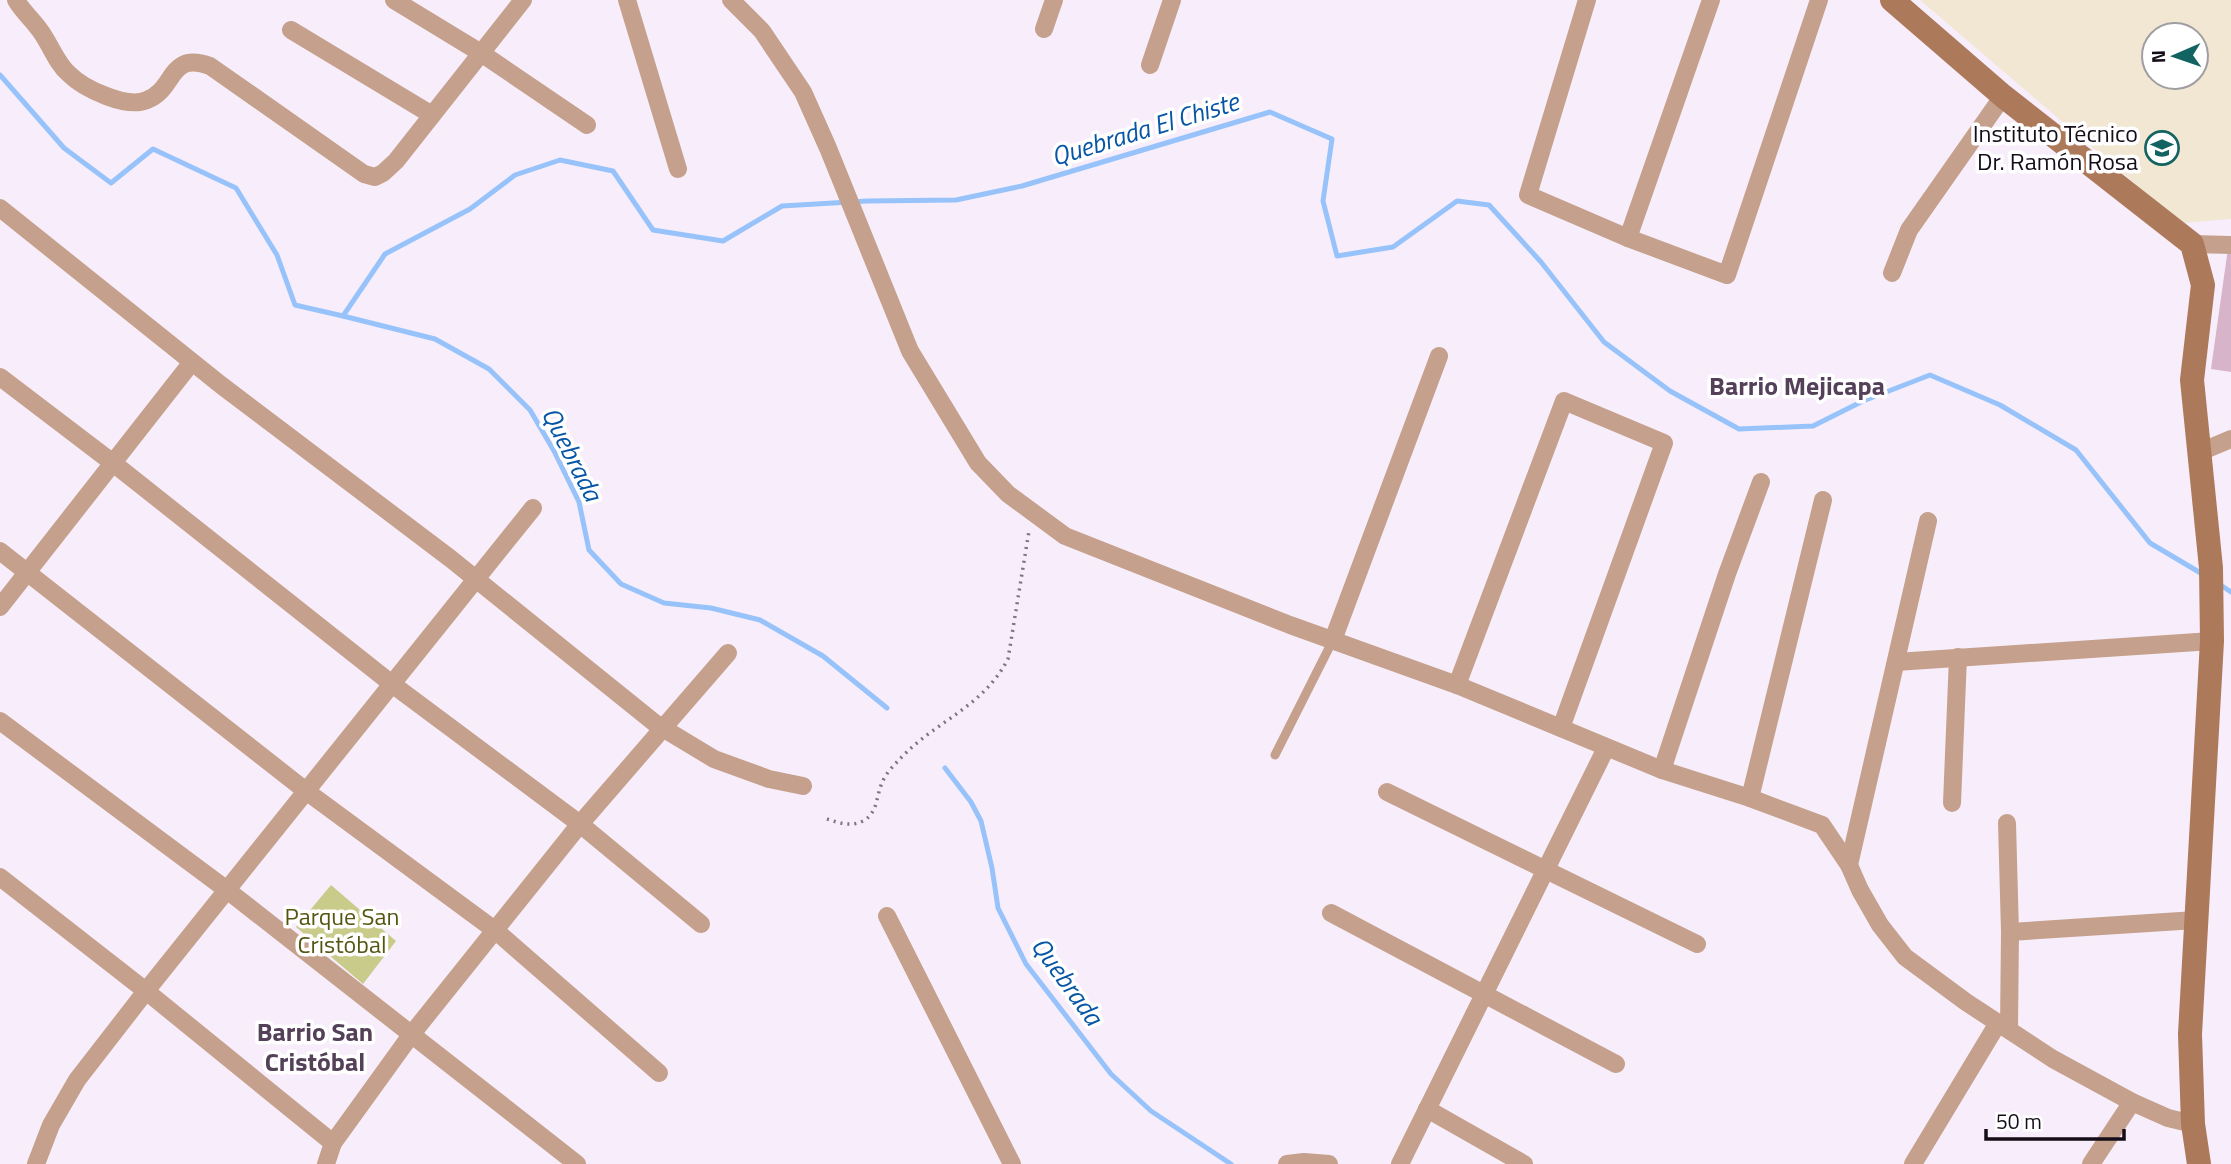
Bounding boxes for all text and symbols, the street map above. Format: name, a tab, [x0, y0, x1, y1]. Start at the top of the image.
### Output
north arrow	[2140, 21, 2210, 91]
text: N	[2143, 50, 2172, 64]
water label: Quebrada El Chiste	[1046, 81, 1245, 176]
place label: Instituto Técnico Dr. Ramón Rosa	[1973, 115, 2138, 179]
school or university icon: Instituto Técnico Dr. Ramón Rosa	[2143, 129, 2181, 167]
district label: Barrio Mejicapa	[1709, 366, 1885, 405]
water label: Quebrada	[532, 400, 614, 509]
park label: Parque San Cristóbal	[285, 898, 399, 962]
water label: Quebrada	[1022, 928, 1114, 1035]
district label: Barrio San Cristóbal	[257, 1012, 373, 1081]
scale bar	[1986, 1098, 2124, 1142]
text: 50 m	[1996, 1105, 2042, 1137]

